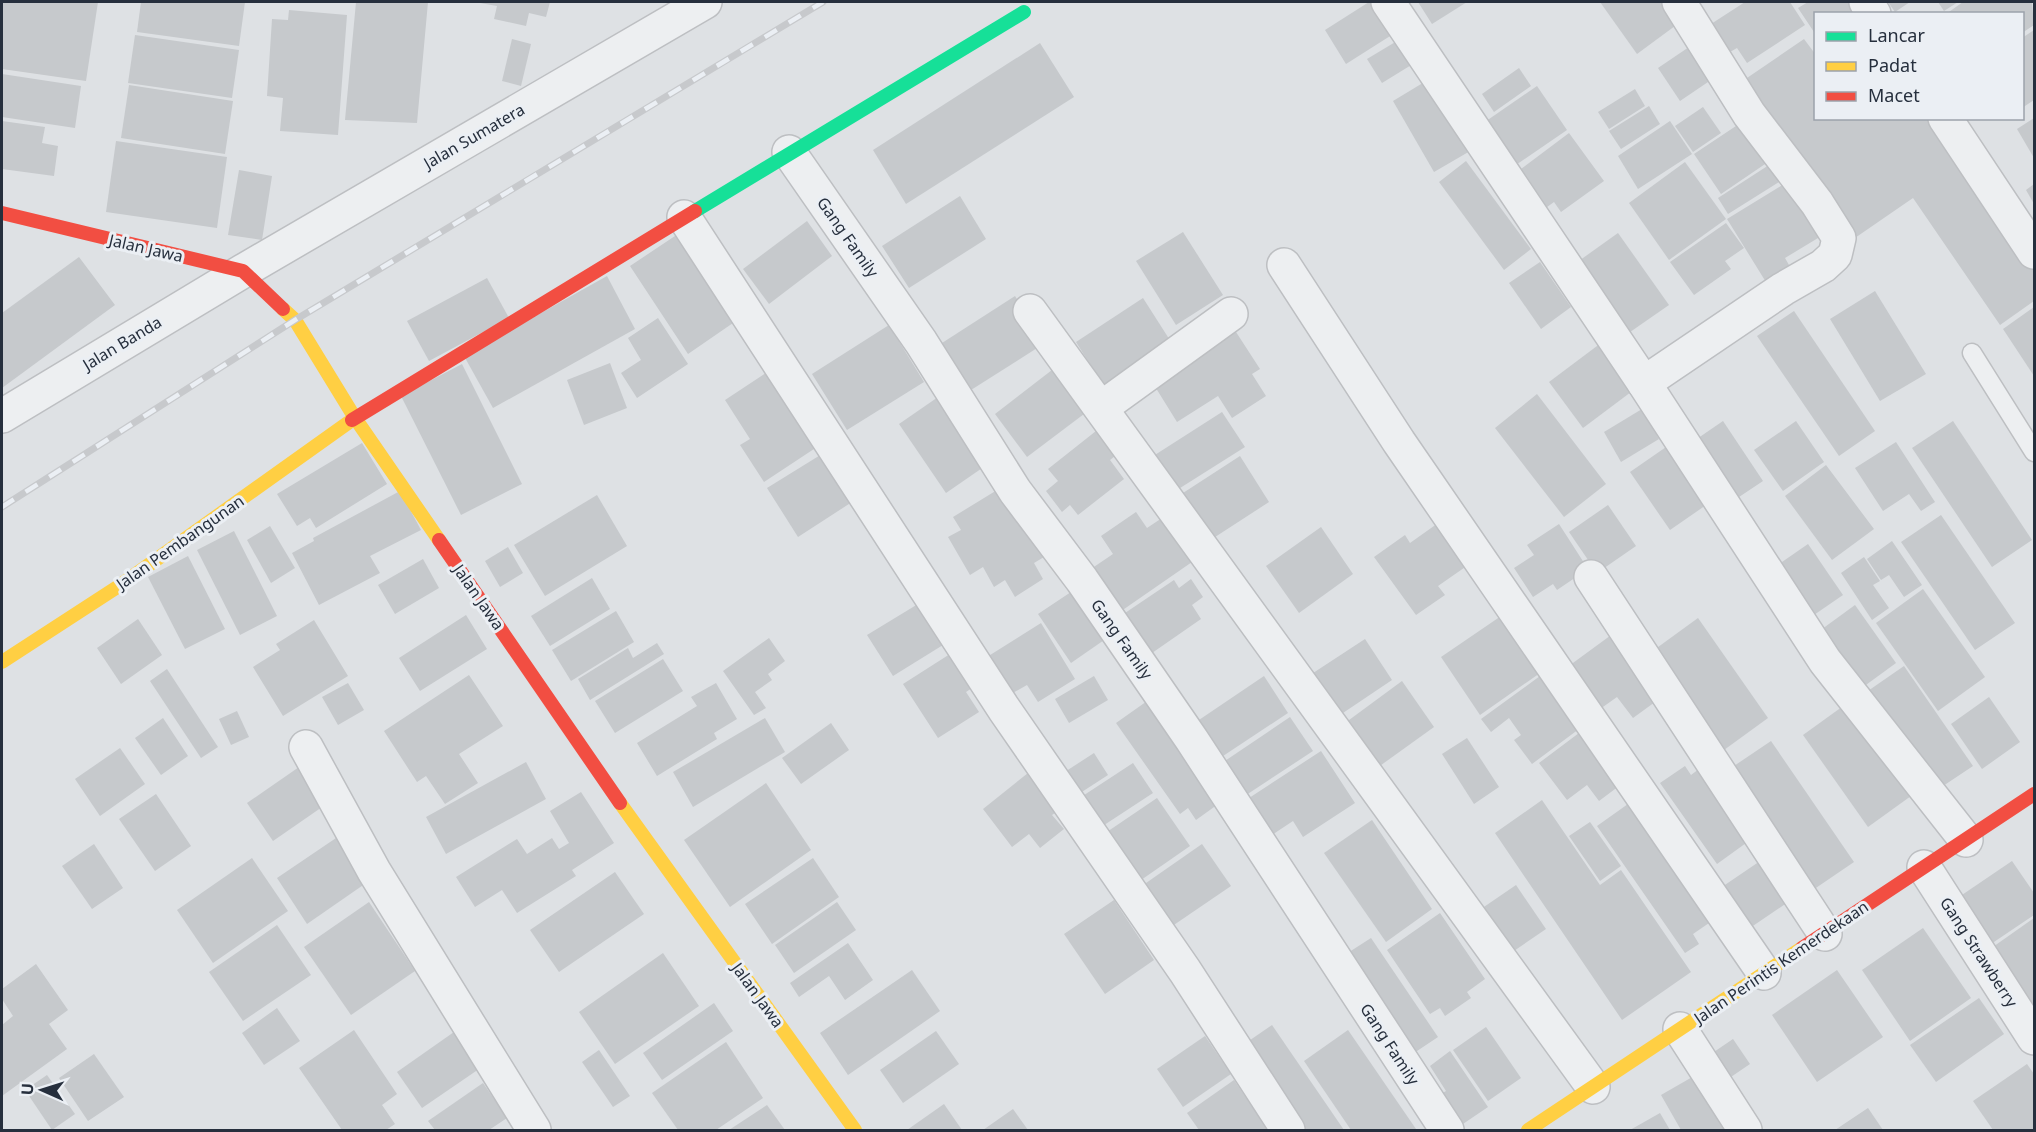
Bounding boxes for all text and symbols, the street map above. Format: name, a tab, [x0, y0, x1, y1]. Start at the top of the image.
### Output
legend	[1814, 12, 2024, 120]
text: Lancar	[1868, 23, 1925, 47]
text: Padat	[1868, 53, 1917, 77]
text: Macet	[1868, 83, 1920, 107]
street label: Jalan Sumatera	[418, 98, 529, 175]
street label: Gang Family	[812, 193, 884, 282]
street label: Jalan Jawa	[105, 228, 185, 267]
street label: Jalan Banda	[77, 311, 166, 376]
street label: Jalan Pembangunan	[110, 490, 248, 596]
street label: Jalan Jawa	[447, 558, 510, 634]
street label: Gang Family	[1086, 595, 1158, 684]
street label: Gang Strawberry	[1935, 893, 2023, 1012]
street label: Jalan Perintis Kemerdekaan	[1688, 895, 1873, 1030]
street label: Jalan Jawa	[726, 956, 789, 1032]
street label: Gang Family	[1355, 999, 1425, 1090]
north arrow	[12, 1060, 72, 1120]
text: U	[16, 1083, 38, 1096]

